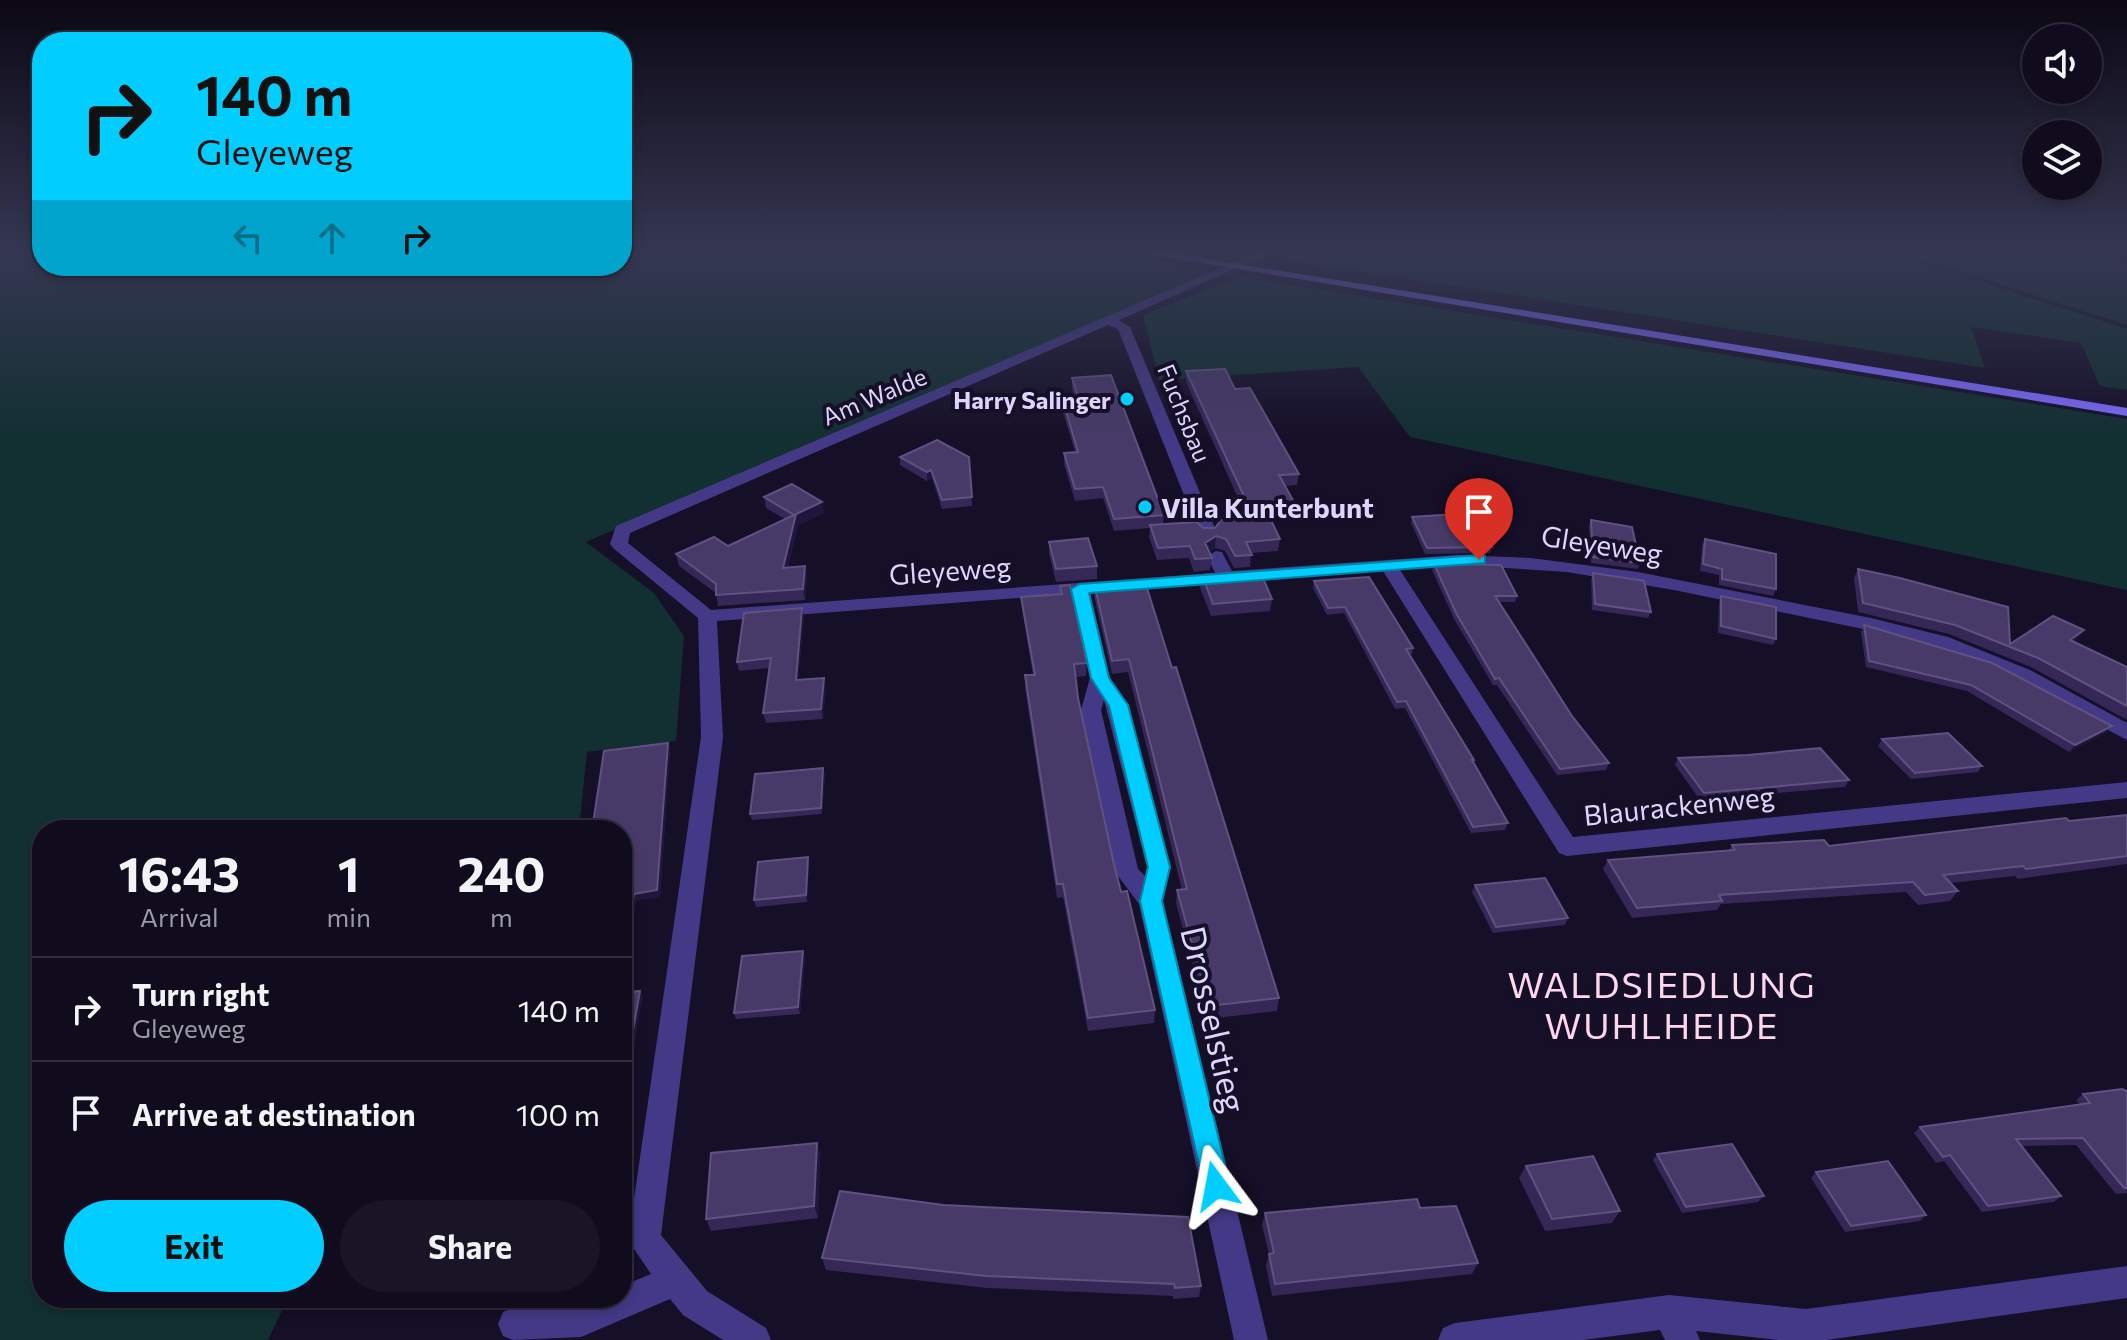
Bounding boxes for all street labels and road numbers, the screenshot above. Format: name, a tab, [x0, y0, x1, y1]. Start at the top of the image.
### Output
street label: Fuchsbau	[1152, 360, 1218, 466]
street label: Am Walde	[817, 361, 931, 431]
street label: Gleyeweg	[1539, 518, 1665, 570]
street label: Gleyeweg	[888, 549, 1012, 591]
street label: Blaurackenweg	[1582, 778, 1776, 832]
street label: Drosselstieg	[1173, 922, 1257, 1116]

